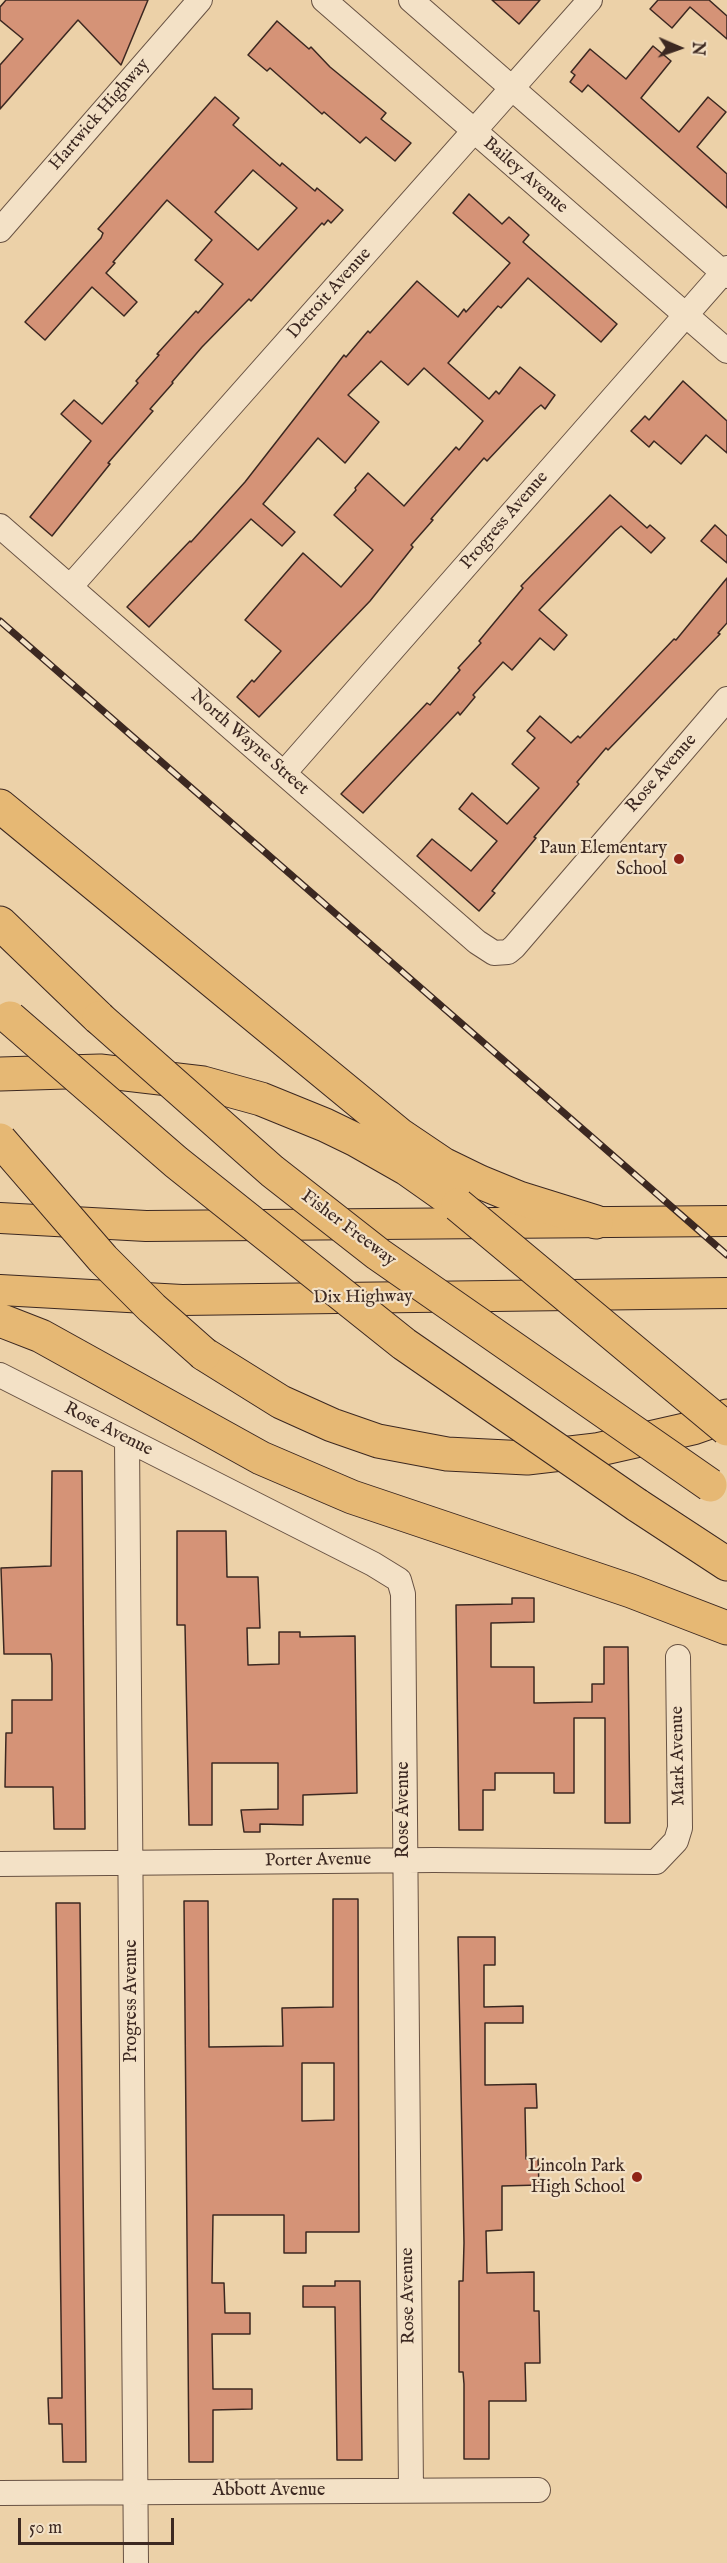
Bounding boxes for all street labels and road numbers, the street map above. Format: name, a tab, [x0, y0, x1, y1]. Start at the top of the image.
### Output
street label: Hartwick Highway	[45, 55, 155, 175]
street label: Bailey Avenue	[478, 133, 572, 219]
street label: Detroit Avenue	[283, 244, 377, 344]
street label: Progress Avenue	[457, 468, 553, 574]
street label: North Wayne Street	[185, 686, 313, 800]
street label: Rose Avenue	[622, 730, 702, 818]
street label: Fisher Freeway	[296, 1186, 400, 1272]
street label: Dix Highway	[313, 1286, 413, 1310]
street label: Rose Avenue	[60, 1398, 156, 1462]
street label: Mark Avenue	[667, 1706, 691, 1806]
street label: Rose Avenue	[393, 1762, 415, 1858]
street label: Porter Avenue	[265, 1849, 371, 1873]
street label: Progress Avenue	[121, 1940, 143, 2062]
street label: Rose Avenue	[397, 2247, 421, 2345]
street label: Abbott Avenue	[213, 2480, 325, 2502]

